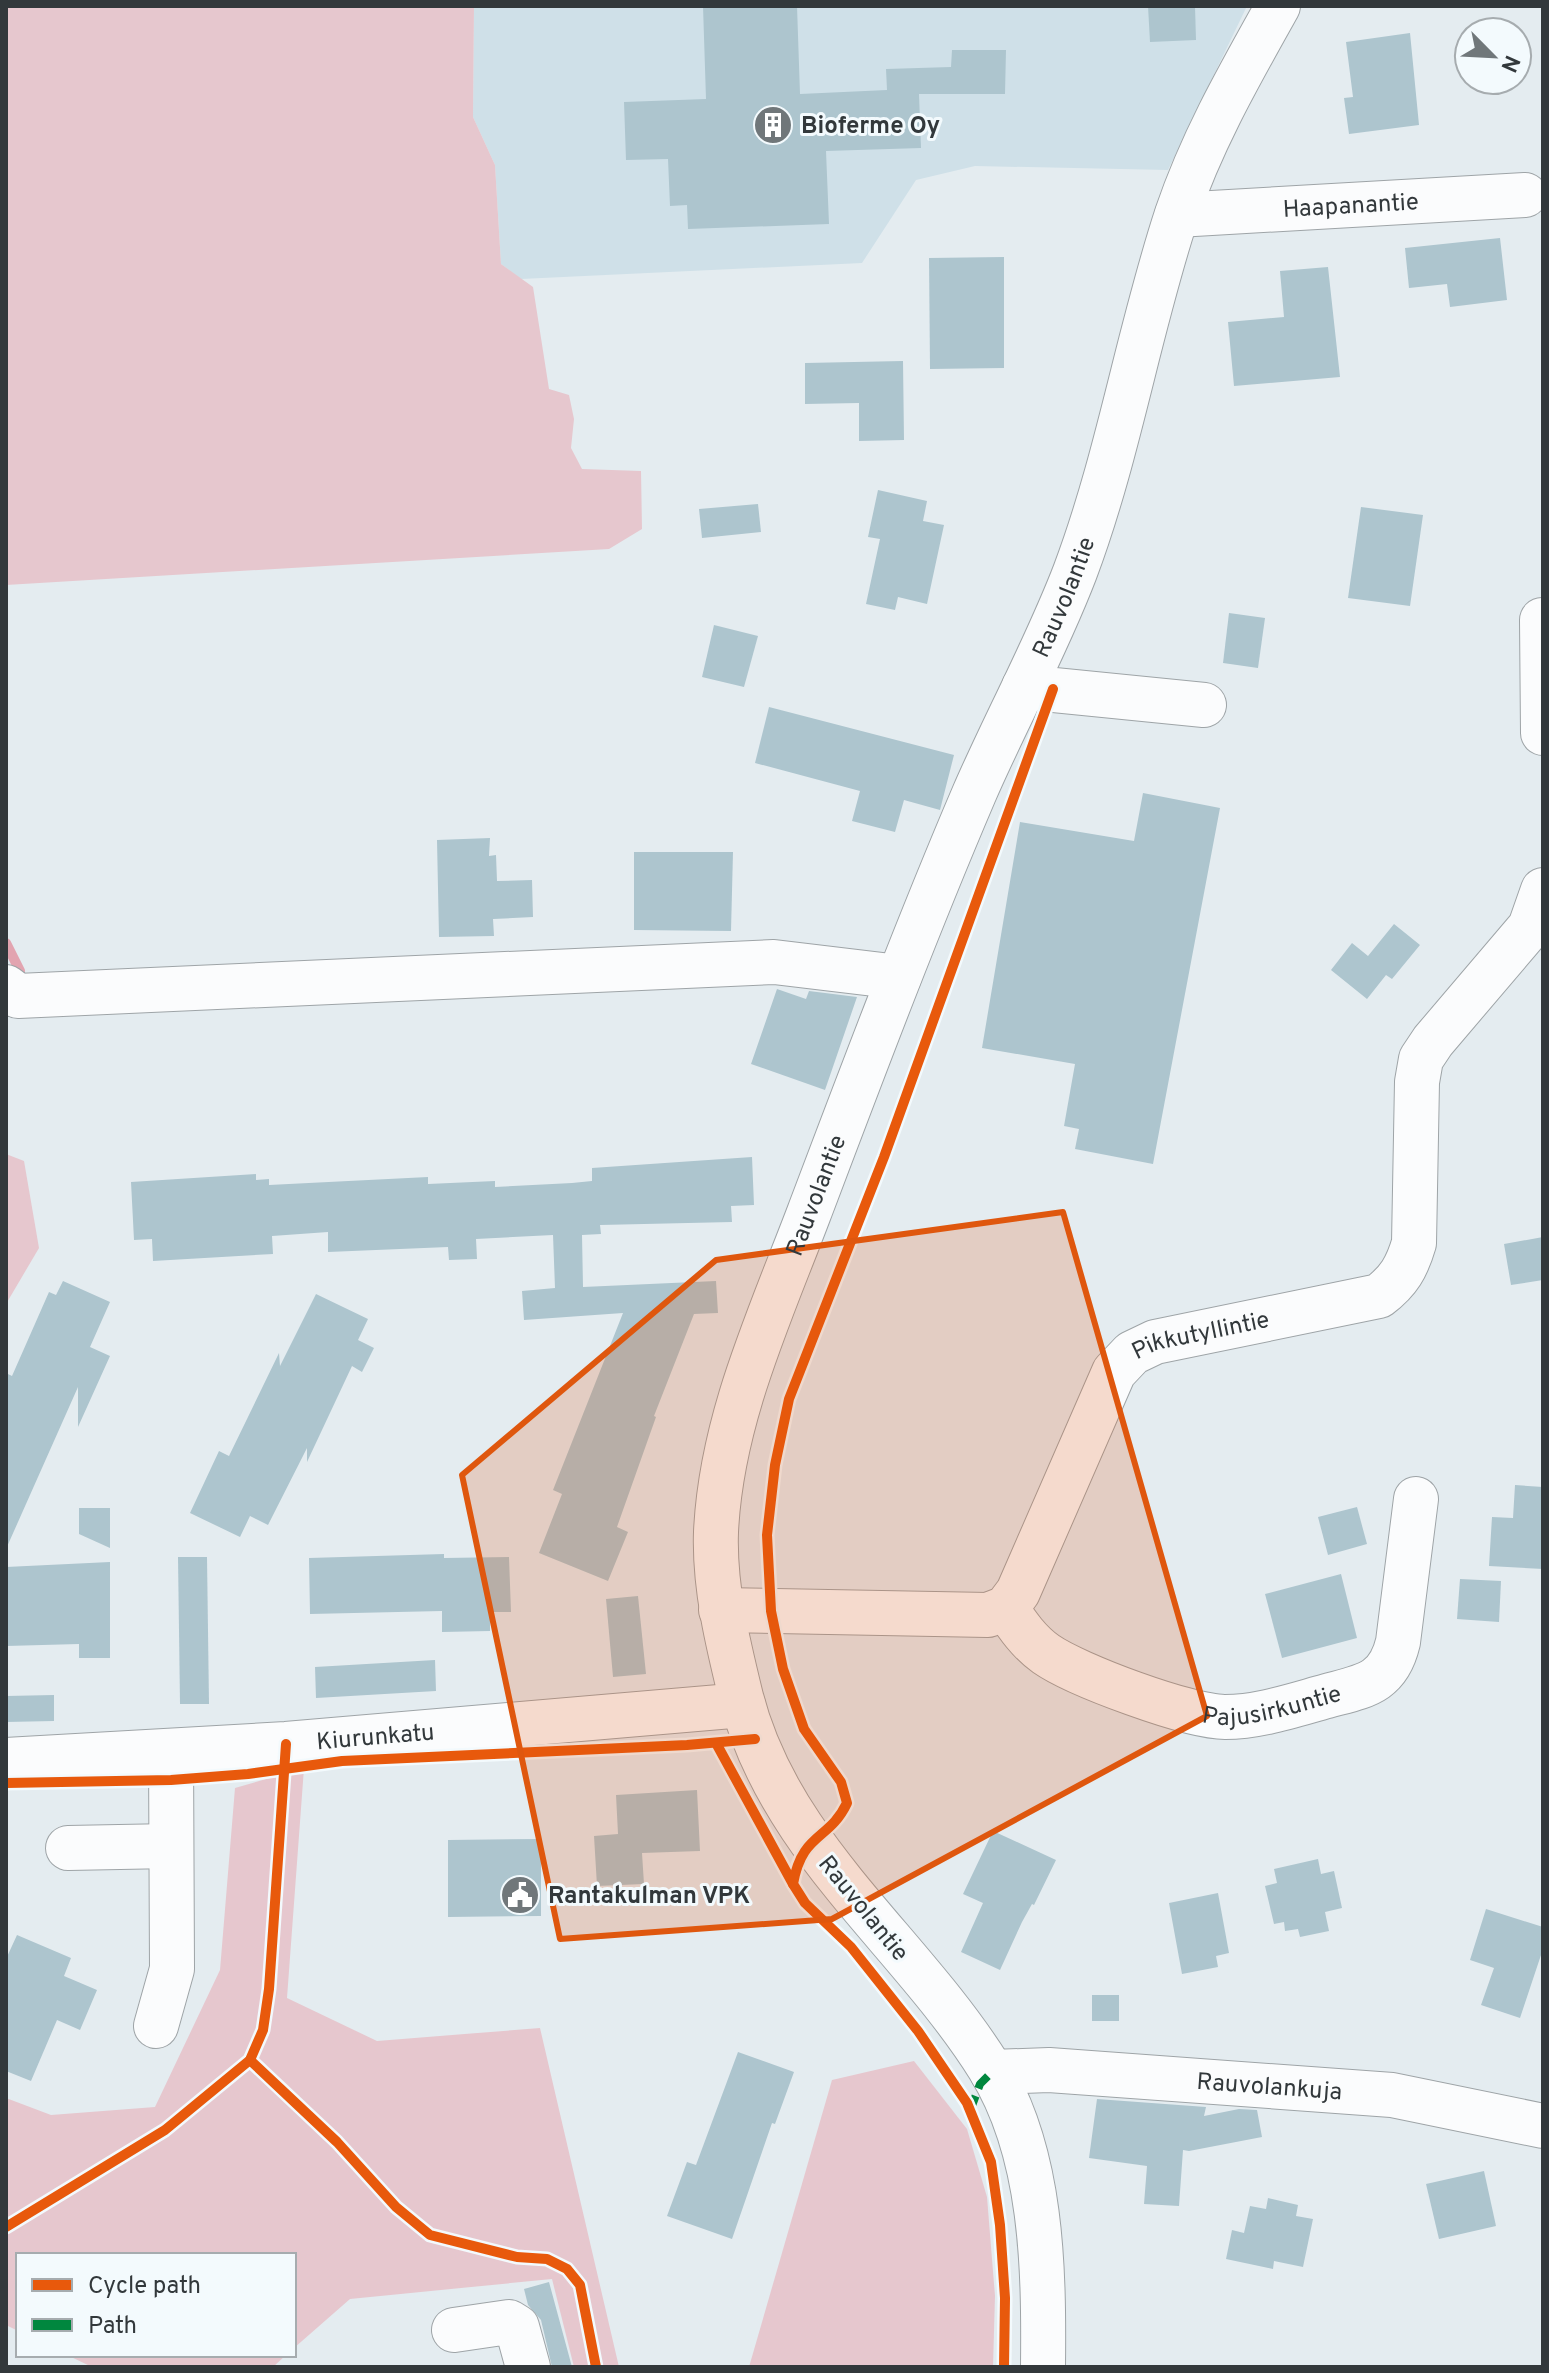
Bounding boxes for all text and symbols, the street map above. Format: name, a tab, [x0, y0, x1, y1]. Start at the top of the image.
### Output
north arrow	[1453, 16, 1533, 96]
text: N	[1493, 50, 1525, 76]
building icon: Bioferme Oy	[752, 104, 794, 146]
place label: Bioferme Oy	[801, 112, 940, 142]
street label: Haapanantie	[1282, 188, 1420, 226]
street label: Rauvolantie	[1027, 533, 1103, 663]
street label: Rauvolantie	[781, 1131, 854, 1261]
street label: Pikkutyllintie	[1127, 1306, 1272, 1368]
street label: Pajusirkuntie	[1200, 1680, 1345, 1734]
street label: Kiurunkatu	[315, 1718, 436, 1758]
street label: Rauvolantie	[811, 1850, 914, 1968]
public building icon: Rantakulman VPK	[499, 1874, 541, 1916]
place label: Rantakulman VPK	[548, 1882, 750, 1912]
street label: Rauvolankuja	[1195, 2068, 1343, 2108]
legend	[16, 2253, 296, 2357]
text: Cycle path	[88, 2272, 201, 2302]
text: Path	[88, 2312, 137, 2342]

